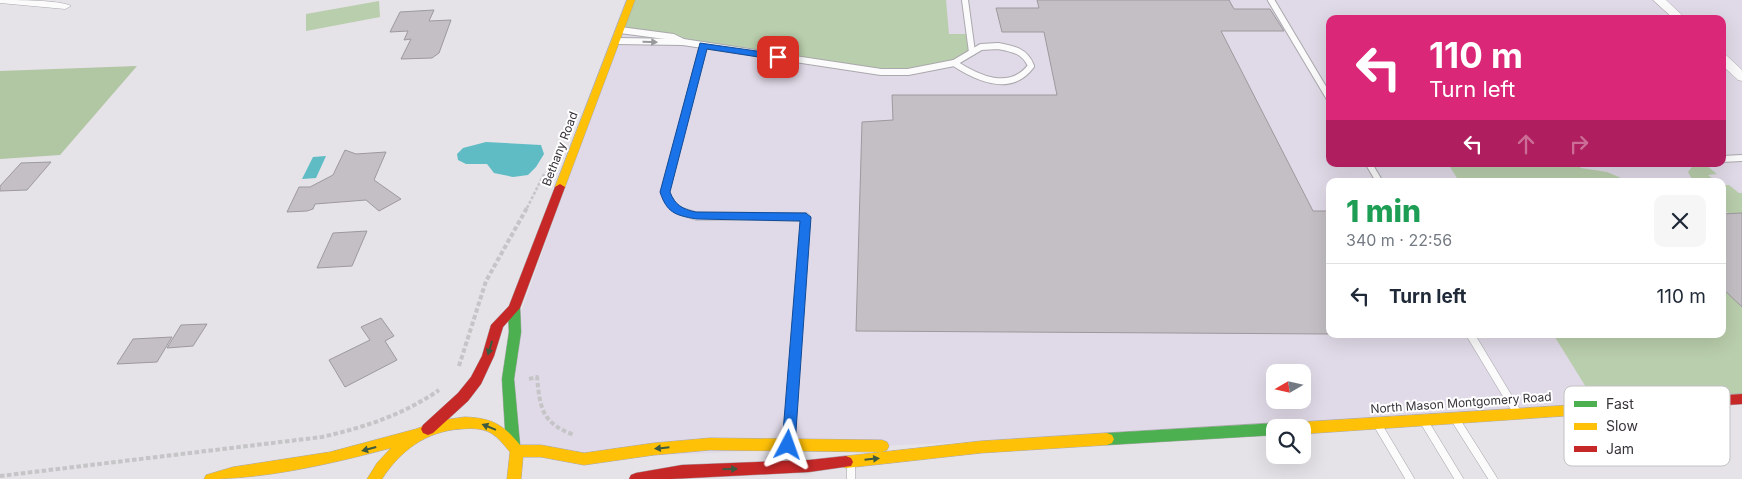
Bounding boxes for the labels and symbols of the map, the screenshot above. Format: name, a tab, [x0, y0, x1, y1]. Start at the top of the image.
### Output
pin	[757, 36, 799, 78]
one-way arrow	[642, 38, 658, 46]
street label: Bethany Road	[538, 109, 581, 188]
one-way arrow	[486, 341, 494, 356]
north arrow	[1266, 364, 1311, 409]
legend	[1564, 386, 1730, 466]
street label: North Mason Montgomery Road	[1370, 389, 1552, 416]
text: Fast	[1606, 395, 1634, 412]
text: Slow	[1606, 417, 1638, 434]
position arrow	[761, 418, 813, 470]
one-way arrow	[482, 422, 496, 430]
text: Jam	[1606, 440, 1634, 457]
one-way arrow	[653, 444, 669, 452]
one-way arrow	[362, 445, 377, 453]
one-way arrow	[865, 455, 881, 463]
one-way arrow	[723, 464, 739, 472]

